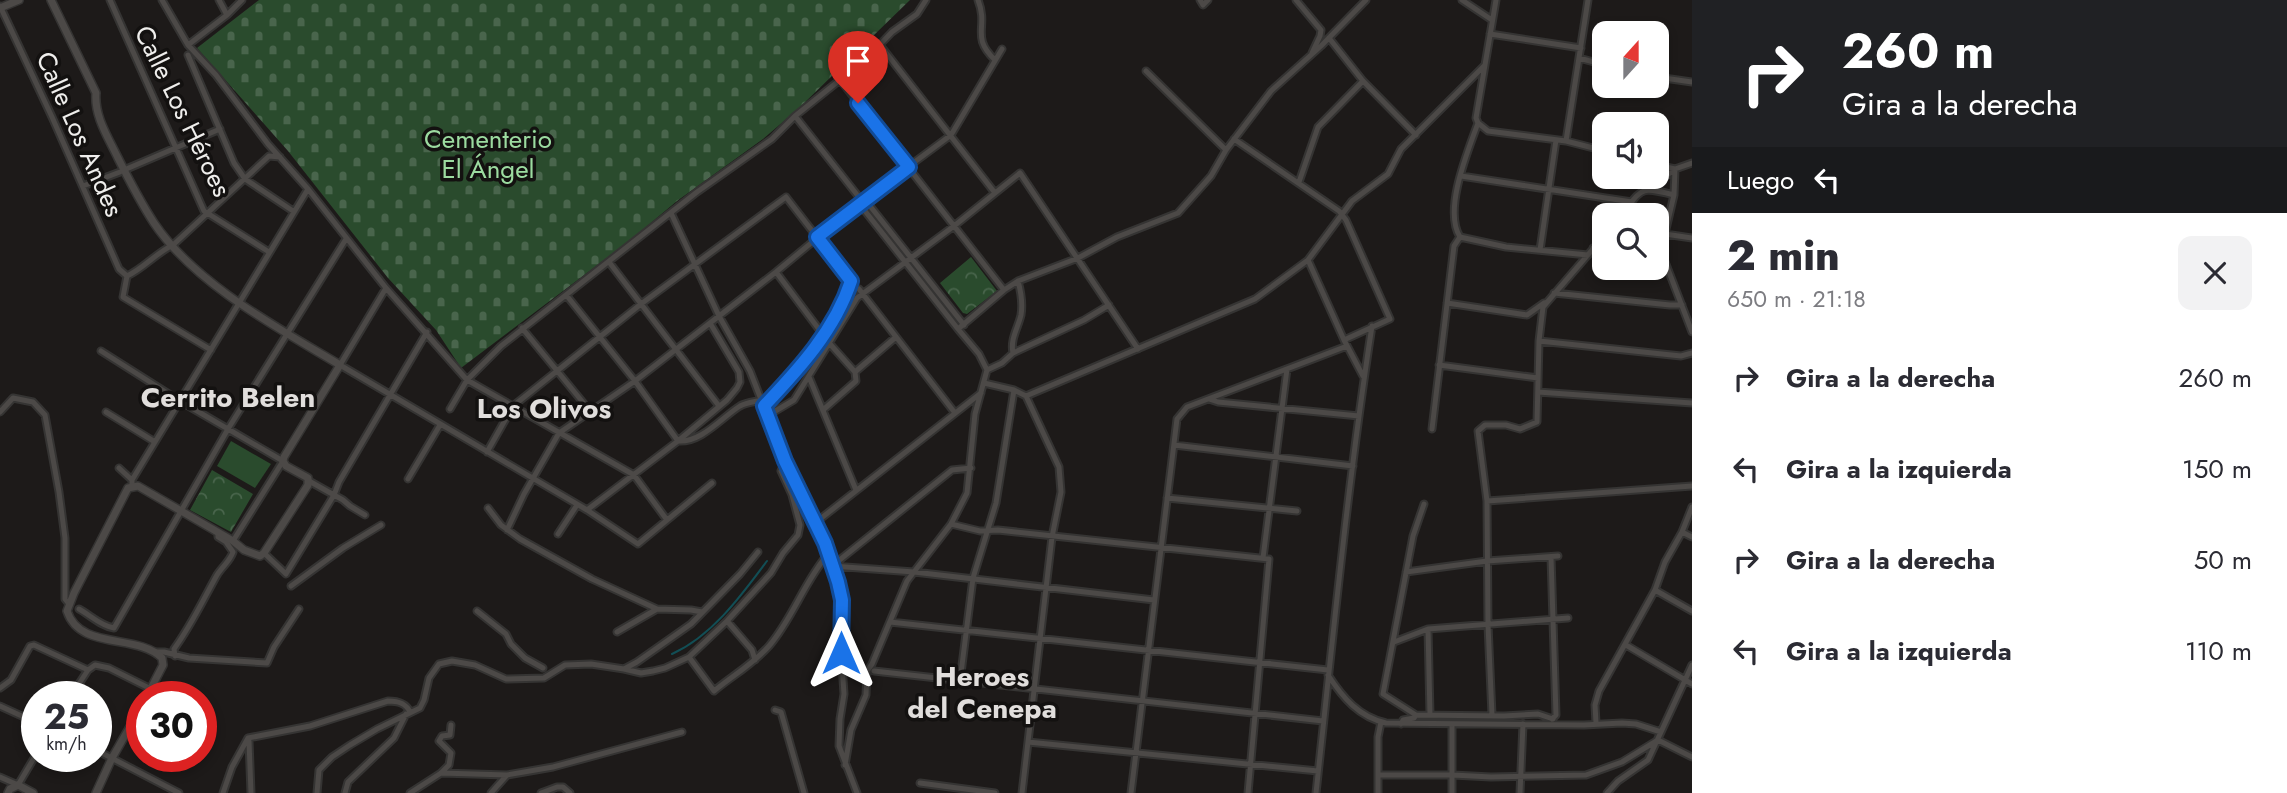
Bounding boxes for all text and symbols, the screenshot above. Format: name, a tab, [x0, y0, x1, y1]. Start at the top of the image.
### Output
text: 260 m	[1842, 16, 1994, 86]
street label: Calle Los Héroes	[125, 19, 241, 203]
north arrow	[1592, 21, 1670, 98]
map controls	[1592, 21, 1669, 280]
icon: right	[1727, 28, 1818, 119]
pin	[828, 31, 888, 103]
icon: arrive	[839, 42, 877, 80]
street label: Calle Los Andes	[27, 45, 133, 223]
text: Gira a la derecha	[1842, 81, 2078, 127]
button: sound	[1592, 112, 1669, 189]
park label: Cementerio El Ángel	[424, 120, 552, 188]
text: Luego	[1727, 161, 1794, 199]
icon: left	[1808, 161, 1846, 199]
button: search	[1592, 203, 1669, 280]
text: 2 min	[1727, 225, 1840, 286]
button: close	[2178, 236, 2252, 310]
text: 650 m · 21:18	[1727, 282, 1866, 316]
icon: right	[1727, 359, 1765, 397]
text: Gira a la derecha	[1786, 359, 1995, 397]
text: 260 m	[2179, 359, 2252, 397]
district label: Cerrito Belen	[141, 377, 315, 418]
district label: Los Olivos	[477, 388, 611, 429]
icon: left	[1727, 450, 1765, 488]
text: Gira a la izquierda	[1786, 450, 2012, 488]
text: 150 m	[2182, 450, 2252, 488]
icon: right	[1727, 541, 1765, 579]
text: Gira a la derecha	[1786, 541, 1995, 579]
text: 50 m	[2194, 541, 2252, 579]
position arrow	[804, 616, 878, 690]
icon: left	[1727, 632, 1765, 670]
text: Gira a la izquierda	[1786, 632, 2012, 670]
text: 110 m	[2185, 632, 2252, 670]
district label: Heroes del Cenepa	[907, 656, 1057, 729]
speed limit sign: 30	[126, 681, 217, 772]
text: 25	[44, 692, 89, 742]
text: km/h	[46, 731, 87, 757]

